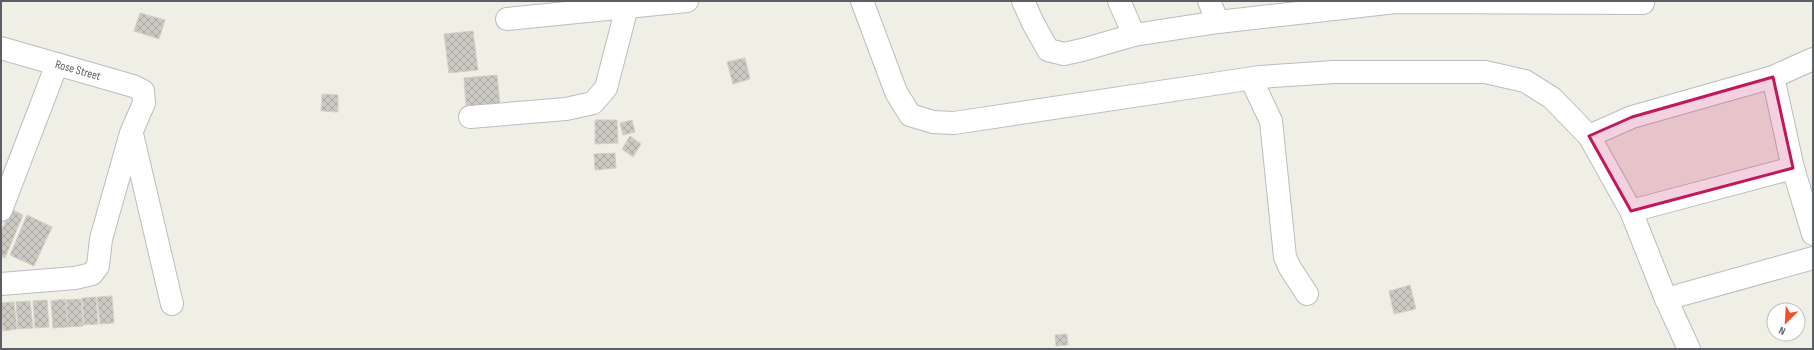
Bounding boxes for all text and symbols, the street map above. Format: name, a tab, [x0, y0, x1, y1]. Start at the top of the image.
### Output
street label: Rose Street	[53, 57, 103, 84]
north arrow	[1766, 302, 1806, 342]
text: N	[1777, 323, 1787, 338]

